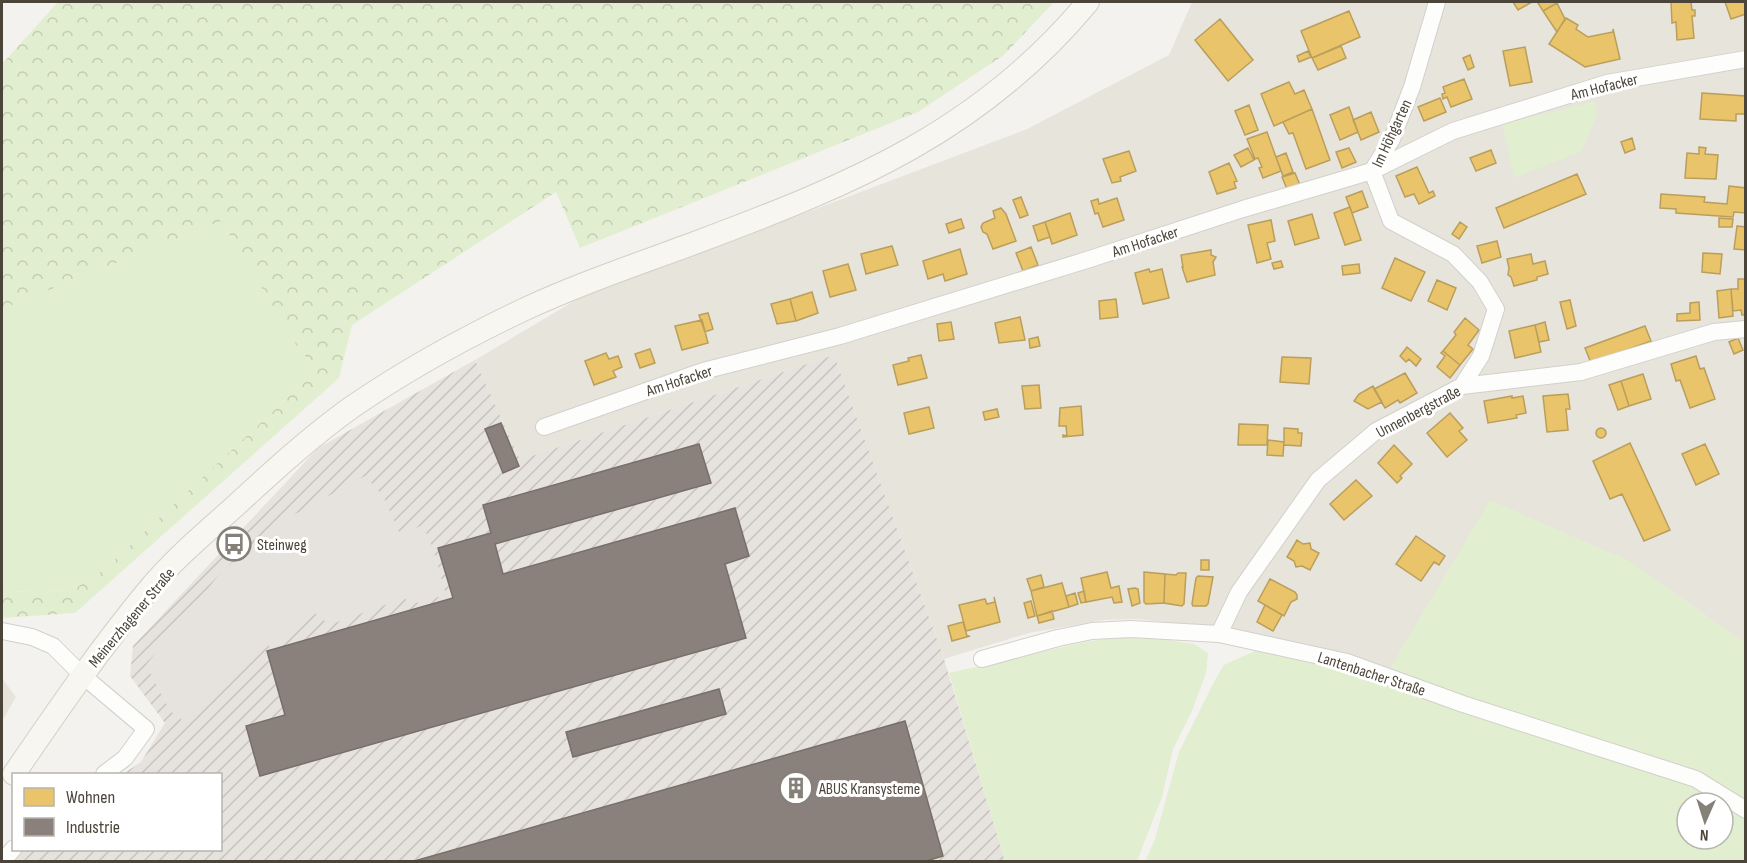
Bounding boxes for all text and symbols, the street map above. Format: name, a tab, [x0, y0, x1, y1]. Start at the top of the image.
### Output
street label: Am Hofacker	[1568, 70, 1640, 105]
street label: Im Höhgarten	[1368, 97, 1416, 171]
street label: Am Hofacker	[1109, 223, 1181, 262]
street label: Am Hofacker	[643, 362, 715, 401]
street label: Unnenbergstraße	[1373, 382, 1464, 442]
bus stop icon: Steinweg	[216, 526, 252, 562]
place label: Steinweg	[257, 536, 307, 555]
street label: Meinerzhagener Straße	[85, 564, 179, 672]
street label: Lantenbacher Straße	[1315, 648, 1428, 701]
building icon: ABUS Kransysteme	[778, 770, 814, 806]
legend	[12, 773, 222, 851]
place label: ABUS Kransysteme	[818, 780, 920, 799]
text: Wohnen	[66, 787, 115, 808]
north arrow	[1675, 791, 1735, 851]
text: Industrie	[66, 817, 120, 838]
text: N	[1700, 825, 1709, 844]

